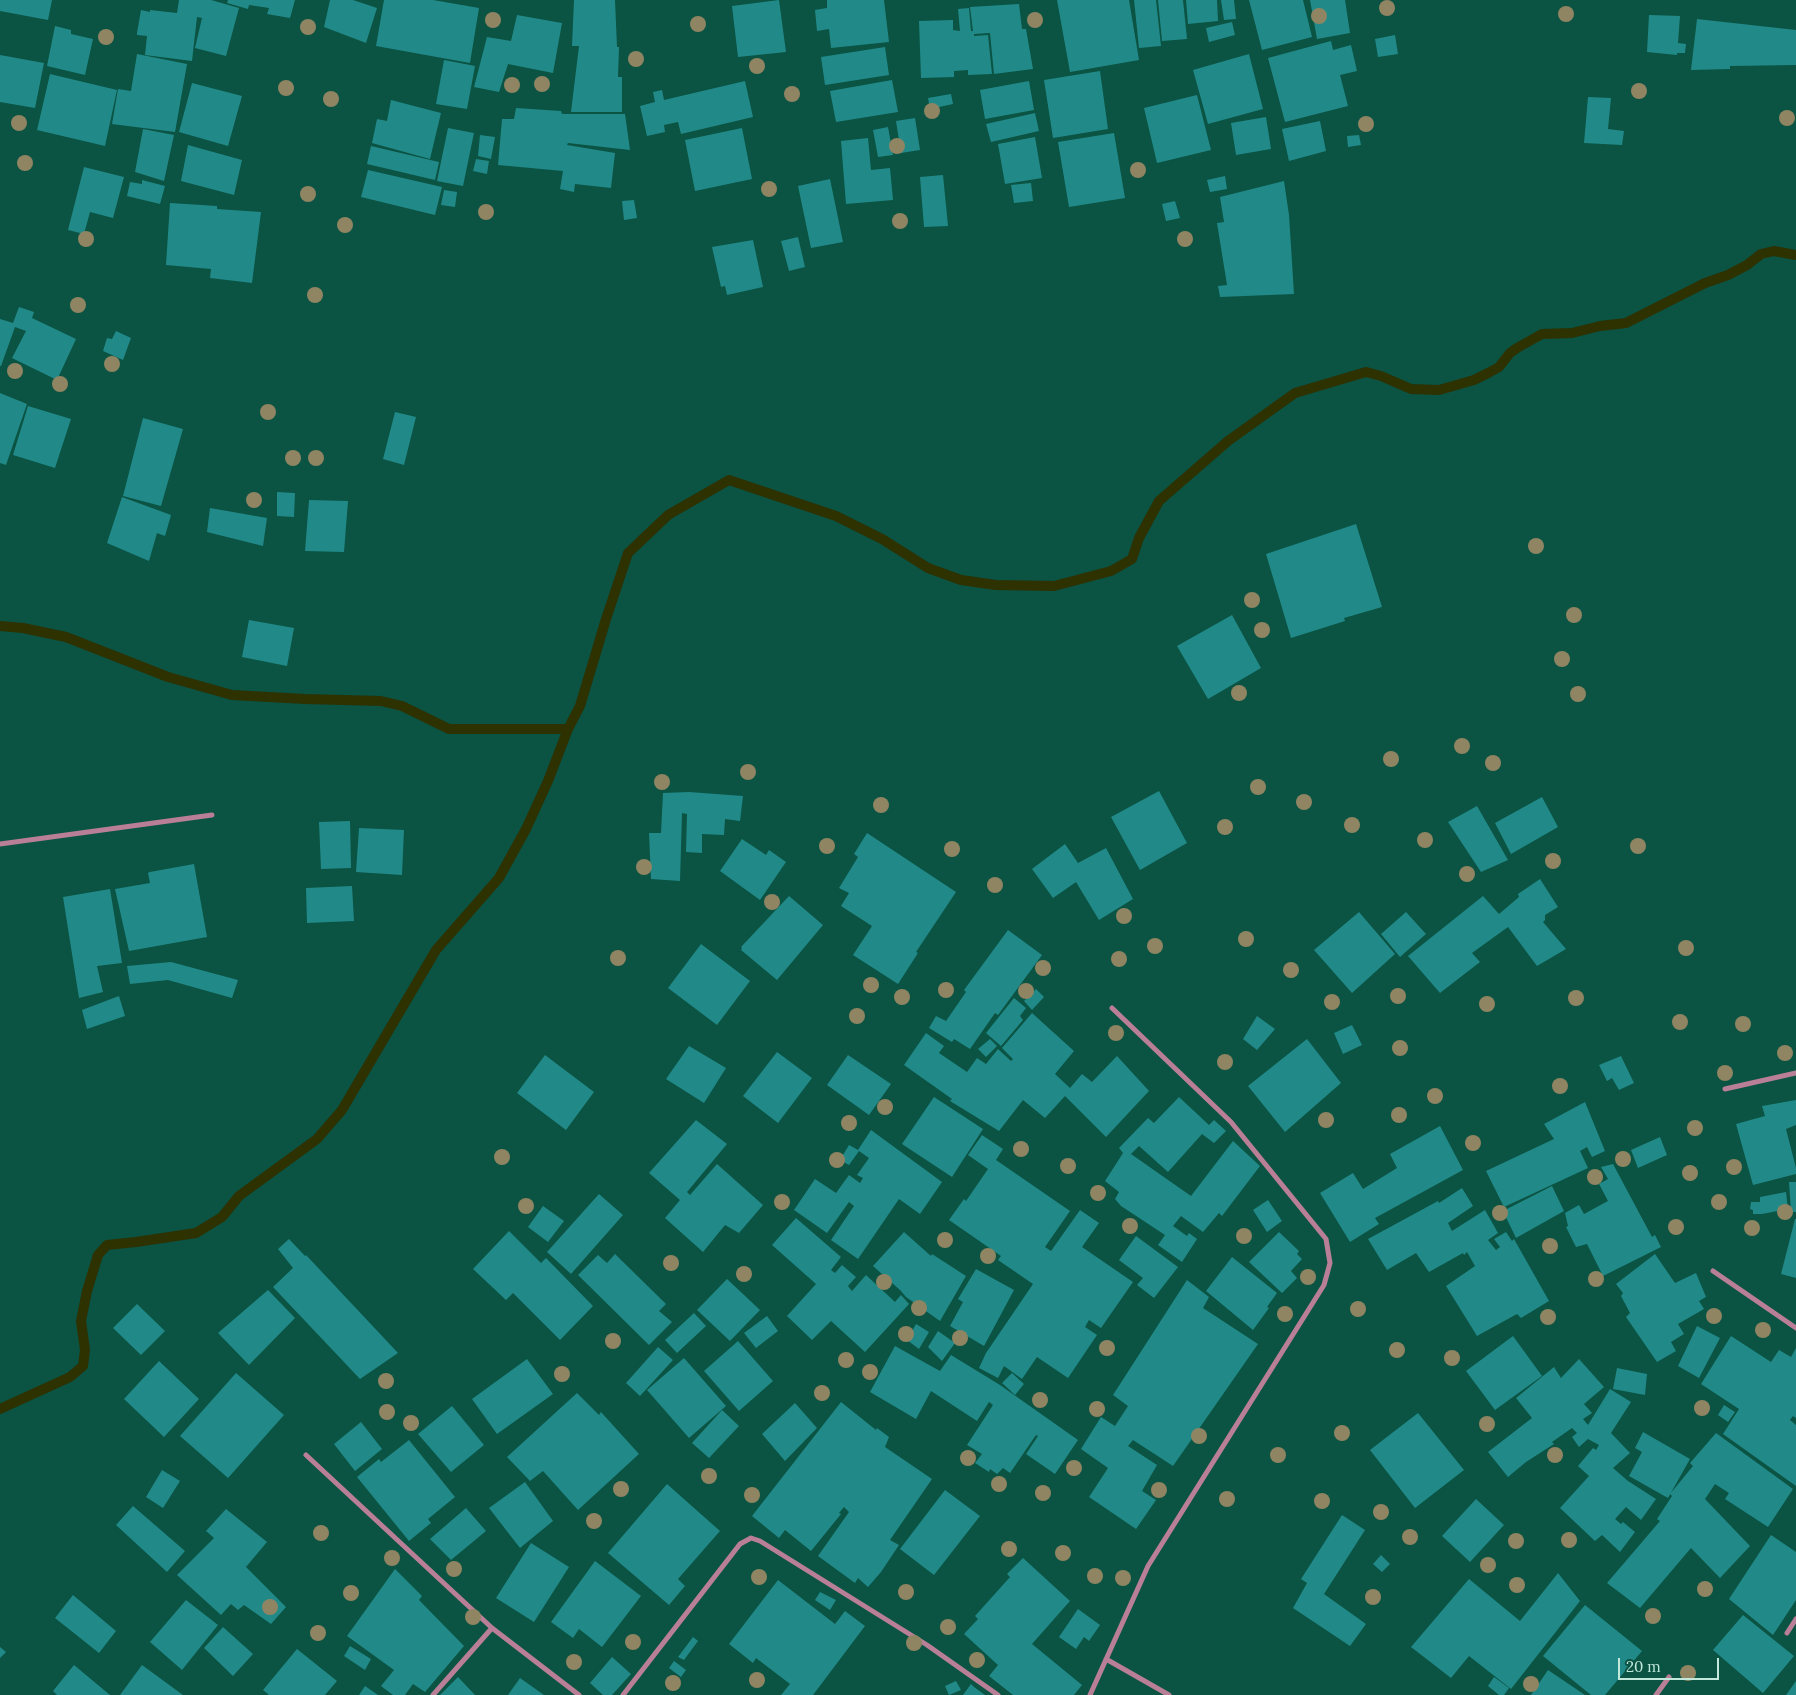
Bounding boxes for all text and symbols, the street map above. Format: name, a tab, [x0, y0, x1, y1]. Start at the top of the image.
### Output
scale bar	[1621, 1648, 1722, 1680]
text: 20 m	[1626, 1657, 1661, 1676]

